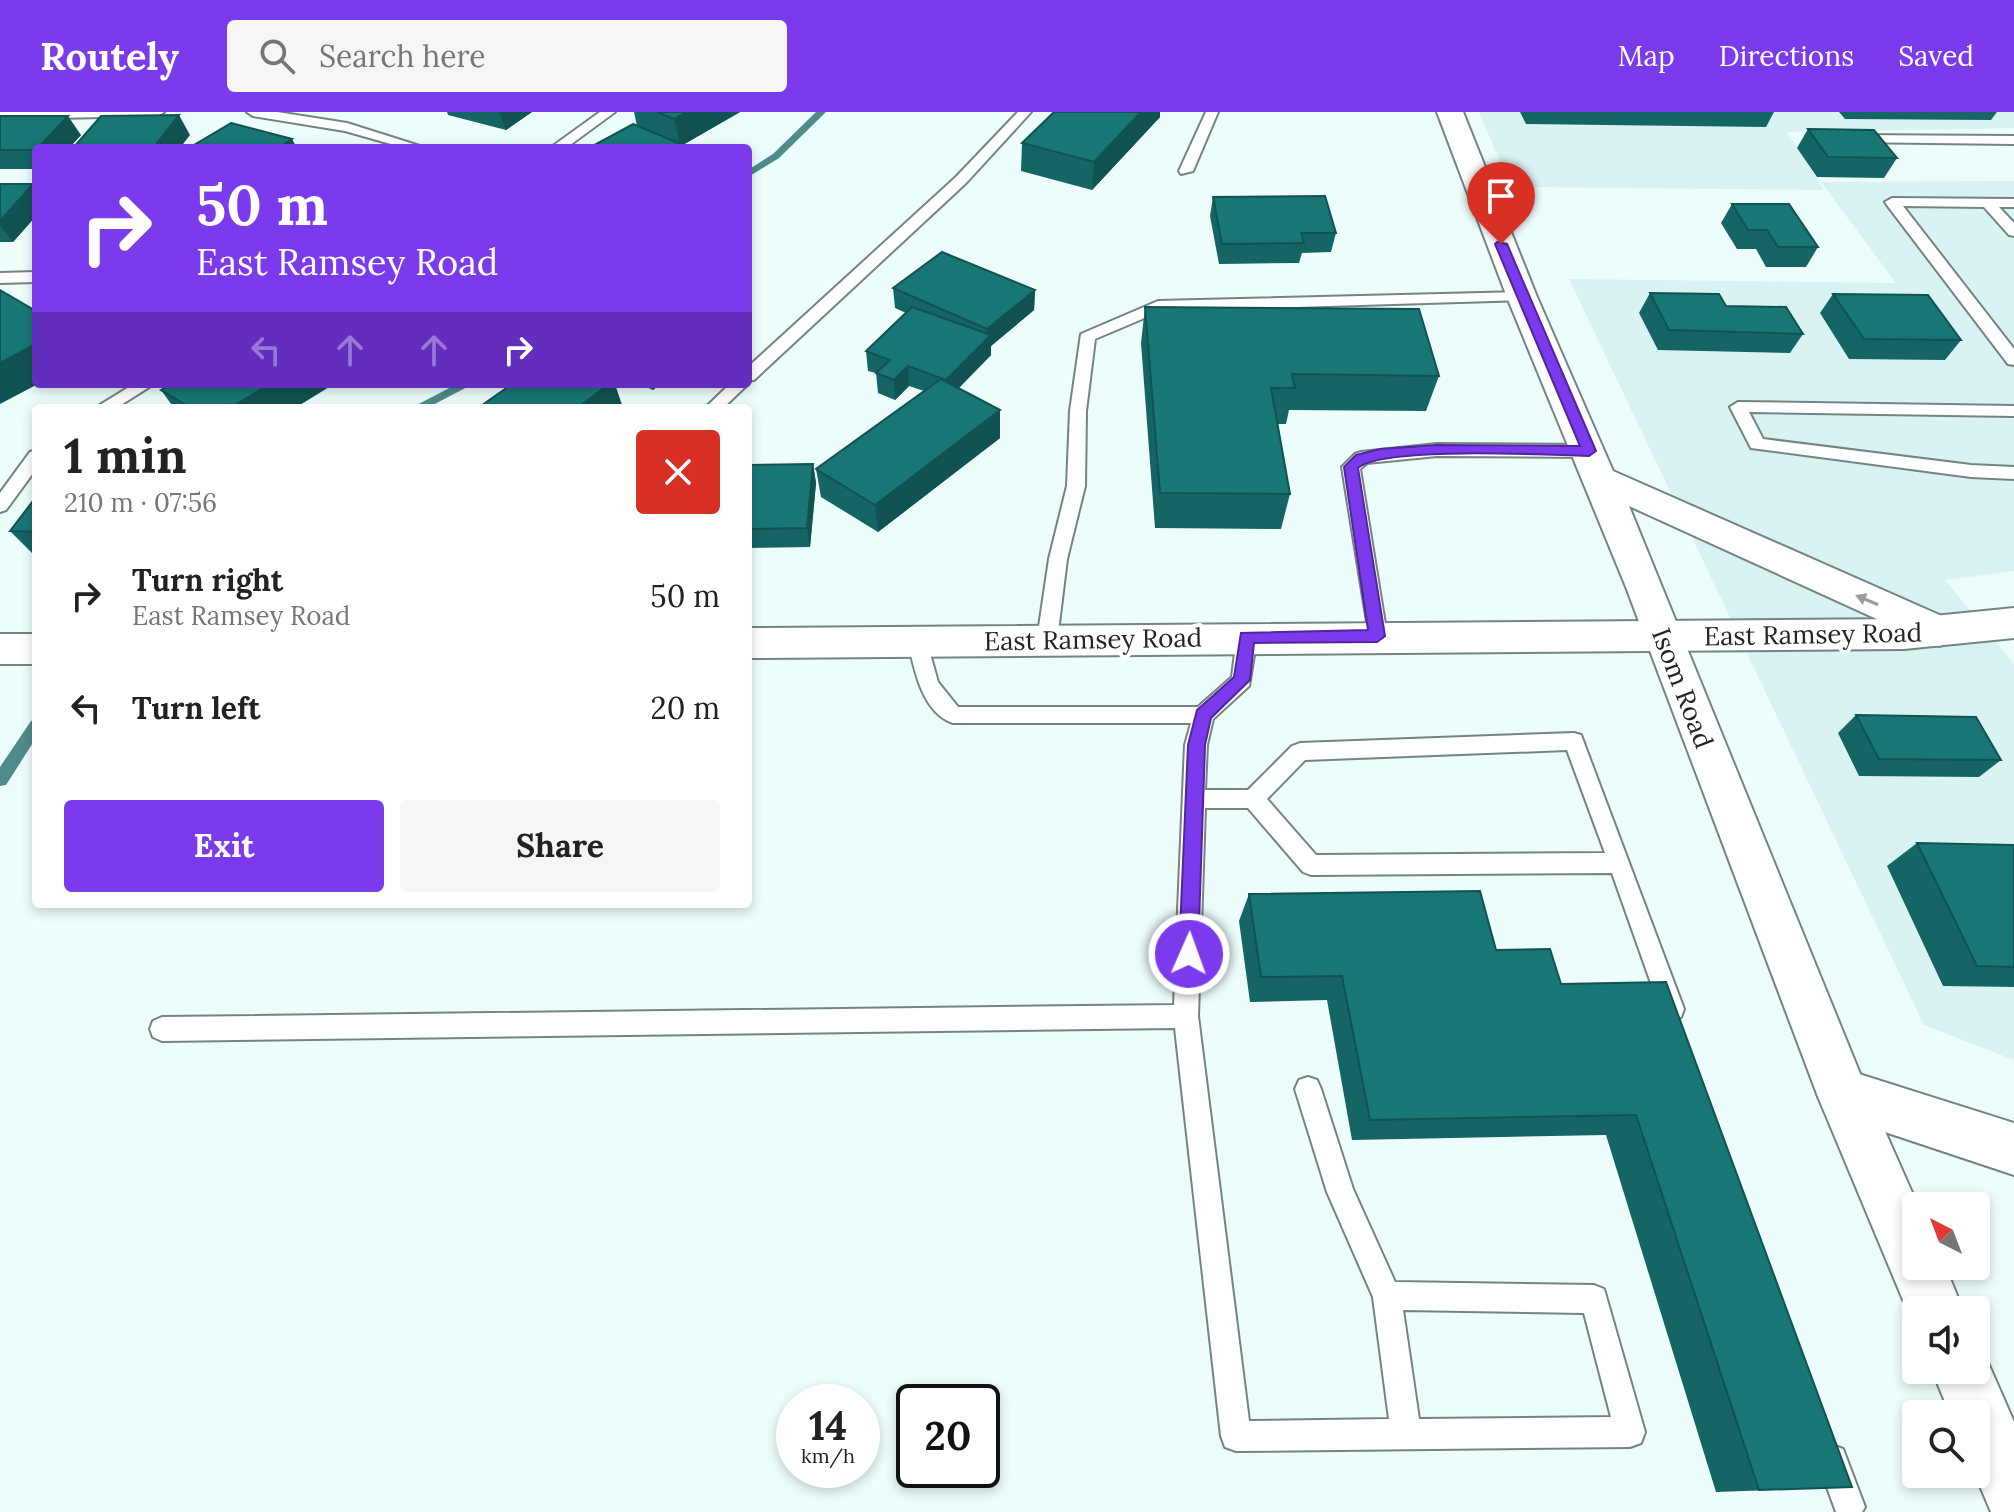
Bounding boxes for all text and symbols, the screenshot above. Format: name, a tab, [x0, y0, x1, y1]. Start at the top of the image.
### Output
search box	[227, 20, 787, 92]
text: Routely	[40, 32, 179, 80]
icon: search	[255, 34, 299, 78]
text: Search here	[319, 37, 486, 75]
text: Map	[1618, 38, 1675, 74]
text: Directions	[1719, 38, 1854, 74]
text: Saved	[1898, 38, 1974, 74]
pin	[1467, 162, 1535, 244]
text: 50 m	[196, 169, 328, 240]
icon: arrive	[1479, 174, 1523, 218]
icon: right	[64, 176, 168, 280]
text: East Ramsey Road	[196, 239, 498, 285]
icon: left	[244, 328, 288, 372]
icon: ahead	[328, 328, 372, 372]
icon: ahead	[412, 328, 456, 372]
icon: right	[496, 328, 540, 372]
text: 1 min	[64, 425, 187, 486]
button: close	[636, 430, 720, 514]
text: 210 m · 07:56	[64, 486, 217, 519]
text: Turn right	[132, 561, 283, 599]
icon: right	[64, 574, 108, 618]
text: 50 m	[650, 577, 720, 615]
one-way arrow	[1855, 593, 1879, 606]
text: East Ramsey Road	[132, 599, 350, 632]
street label: East Ramsey Road	[1704, 616, 1922, 652]
street label: East Ramsey Road	[984, 621, 1202, 657]
street label: Isom Road	[1645, 623, 1721, 753]
icon: left	[64, 686, 108, 730]
text: Turn left	[132, 689, 260, 727]
text: 20 m	[651, 689, 720, 727]
button: Exit	[64, 800, 384, 892]
button: Share	[400, 800, 720, 892]
position arrow	[1147, 912, 1231, 996]
north arrow	[1902, 1192, 1990, 1280]
map controls	[1902, 1192, 1990, 1488]
button: sound	[1902, 1296, 1990, 1384]
speed limit sign: 20	[896, 1384, 1000, 1488]
text: 14	[809, 1400, 847, 1451]
button: search	[1902, 1400, 1990, 1488]
text: km/h	[801, 1443, 855, 1468]

